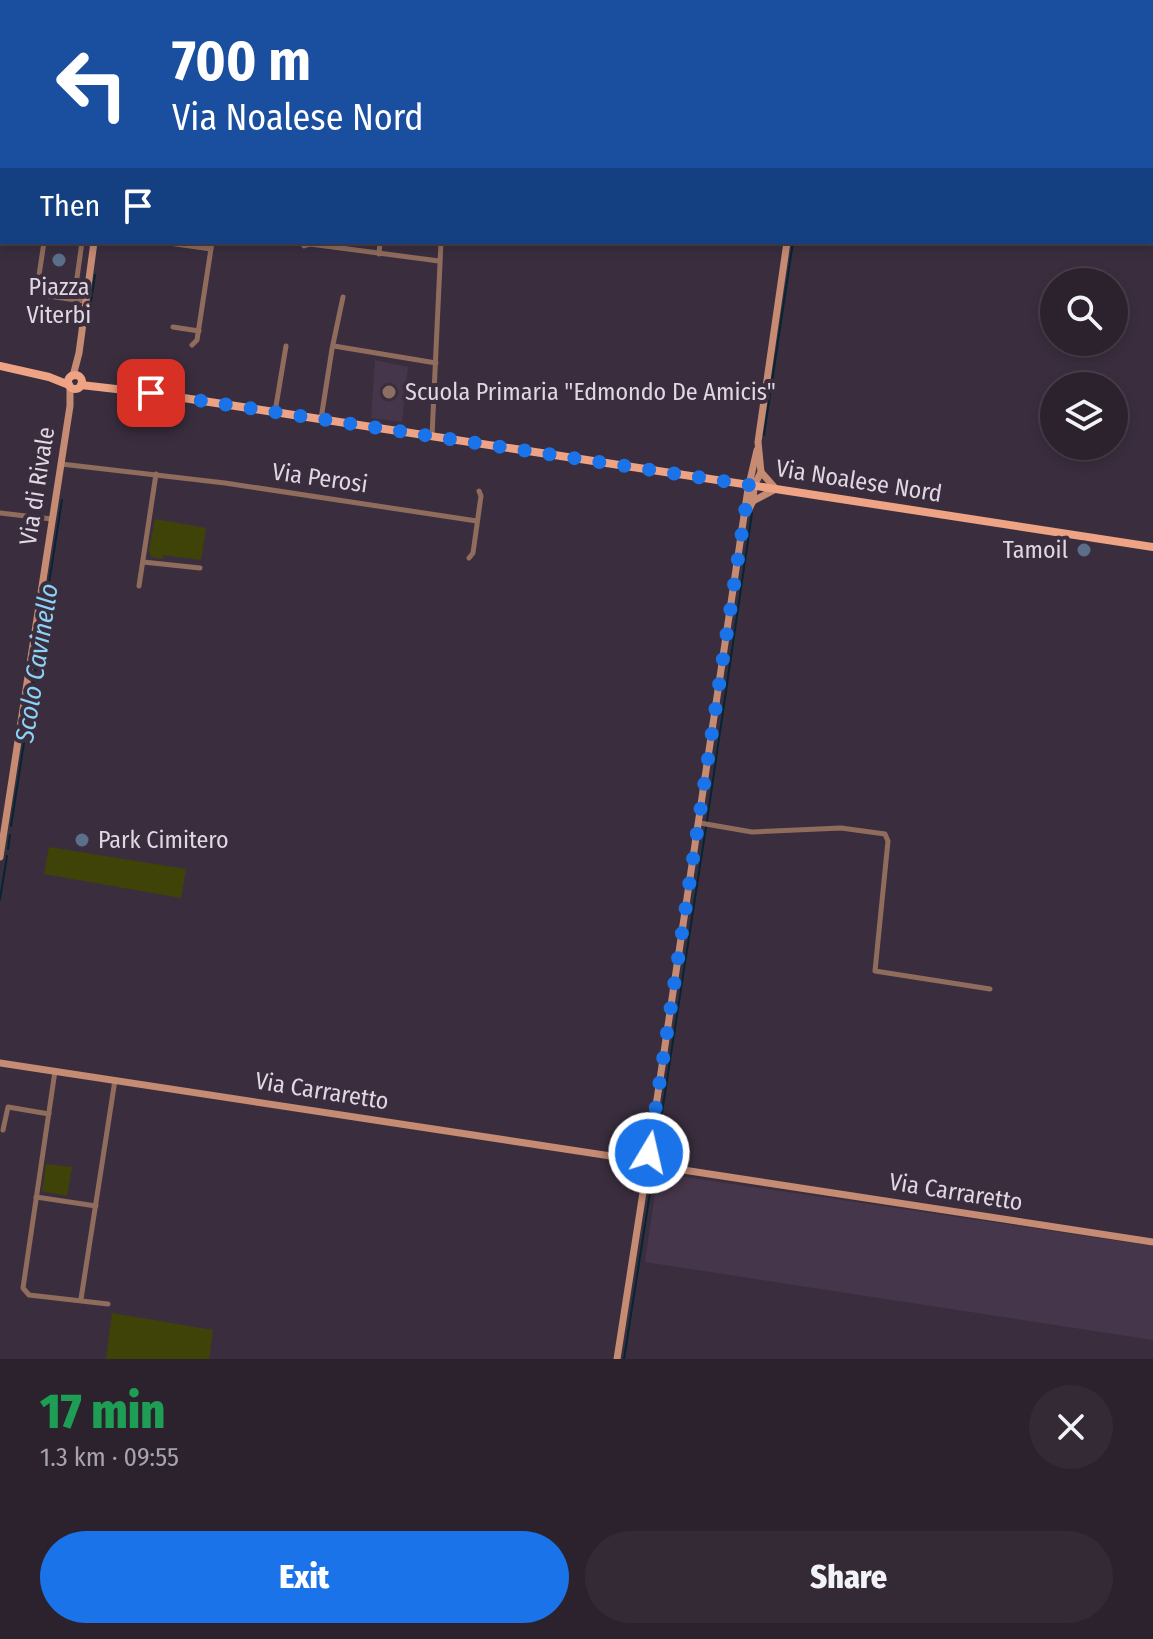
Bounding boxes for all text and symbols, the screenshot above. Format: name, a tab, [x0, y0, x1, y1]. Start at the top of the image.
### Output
text: 700 m	[172, 28, 311, 95]
icon: left	[40, 32, 144, 136]
text: Via Noalese Nord	[172, 96, 424, 140]
icon: arrive	[116, 184, 160, 228]
text: Then	[40, 188, 100, 224]
marker: Piazza Viterbi	[50, 251, 68, 269]
map controls	[1040, 268, 1128, 460]
button: search	[1040, 268, 1128, 356]
place label: Piazza Viterbi	[27, 273, 91, 329]
pin	[117, 359, 185, 427]
icon: arrive	[129, 371, 173, 415]
button: layers	[1040, 372, 1128, 460]
place label: Scuola Primaria "Edmondo De Amicis"	[405, 378, 776, 406]
marker: Scuola Primaria "Edmondo De Amicis"	[380, 383, 398, 401]
street label: Via di Rivale	[14, 425, 60, 547]
street label: Via Noalese Nord	[774, 454, 944, 508]
street label: Via Perosi	[271, 457, 369, 499]
place label: Tamoil	[1003, 536, 1068, 564]
marker: Tamoil	[1075, 541, 1093, 559]
water label: Scolo Cavinello	[9, 581, 65, 746]
place label: Park Cimitero	[98, 826, 229, 854]
marker: Park Cimitero	[73, 831, 91, 849]
street label: Via Carraretto	[253, 1067, 391, 1115]
position arrow	[607, 1111, 691, 1195]
street label: Via Carraretto	[887, 1168, 1025, 1216]
text: 17 min	[40, 1383, 165, 1441]
button: close	[1029, 1385, 1113, 1469]
text: 1.3 km · 09:55	[40, 1442, 179, 1473]
button: Exit	[40, 1531, 569, 1623]
button: Share	[585, 1531, 1113, 1623]

